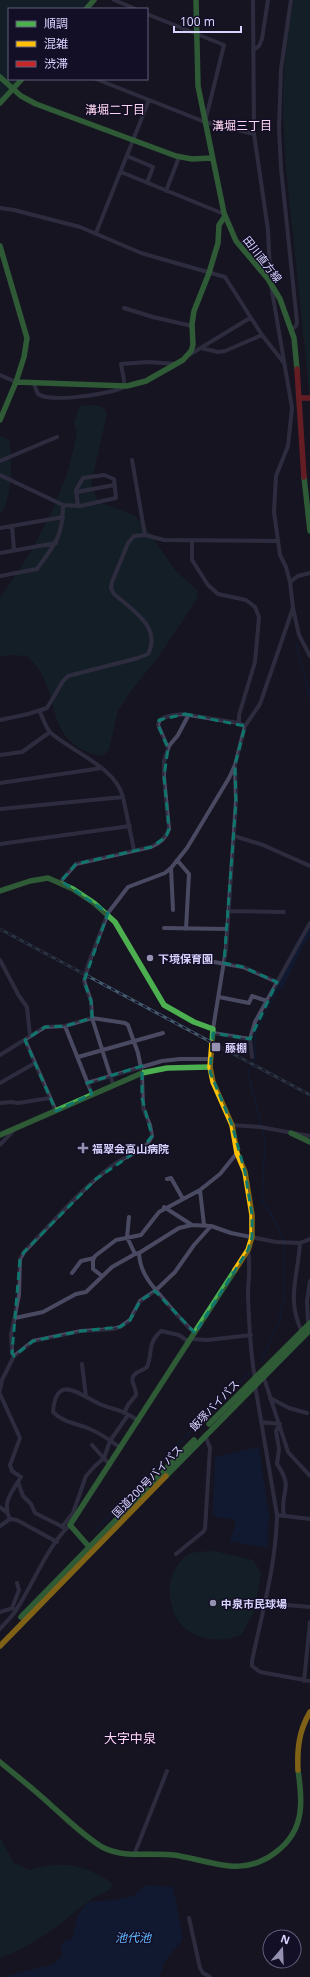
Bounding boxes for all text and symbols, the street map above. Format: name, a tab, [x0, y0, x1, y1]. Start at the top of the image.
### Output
legend	[8, 8, 148, 80]
scale bar	[174, 8, 241, 34]
text: 100 m	[180, 13, 215, 30]
text: 順調	[44, 15, 68, 32]
text: 混雑	[44, 35, 68, 52]
text: 渋滞	[44, 55, 68, 72]
district label: 溝堀二丁目	[85, 101, 145, 118]
district label: 溝堀三丁目	[212, 117, 272, 134]
street label: 田川直方線	[240, 233, 286, 285]
place label: 下境保育園	[158, 951, 213, 966]
marker: 下境保育園	[145, 953, 155, 963]
place label: 藤棚	[225, 1040, 247, 1055]
marker: 藤棚	[210, 1041, 222, 1053]
place label: 福翠会高山病院	[92, 1141, 169, 1156]
marker: 福翠会高山病院	[77, 1142, 89, 1154]
street label: 飯塚バイパス	[186, 1376, 242, 1434]
street label: 国道200号バイパス	[108, 1441, 186, 1521]
place label: 中泉市民球場	[221, 1596, 287, 1611]
marker: 中泉市民球場	[208, 1598, 218, 1608]
district label: 大字中泉	[104, 1729, 156, 1747]
water label: 池代池	[115, 1929, 152, 1946]
north arrow	[262, 1929, 302, 1969]
text: N	[279, 1931, 292, 1948]

